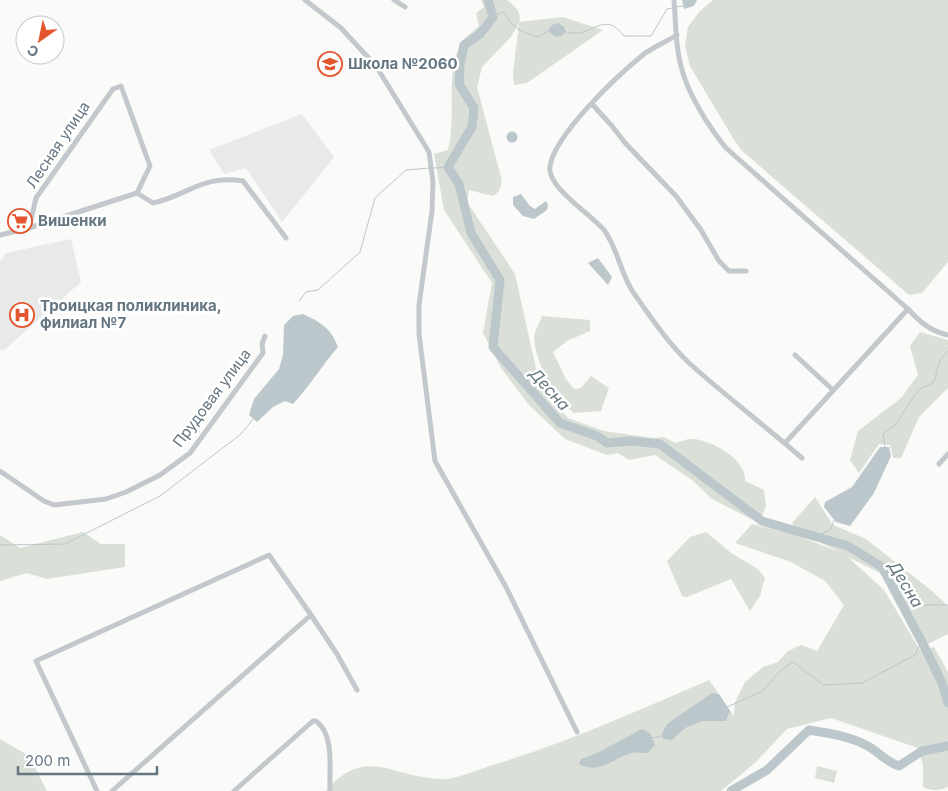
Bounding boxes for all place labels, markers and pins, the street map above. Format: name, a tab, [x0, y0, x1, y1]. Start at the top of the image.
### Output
school or university icon: Школа №2060	[317, 51, 343, 77]
place label: Школа №2060	[348, 54, 458, 73]
supermarket icon: Вишенки	[7, 208, 33, 234]
place label: Вишенки	[38, 211, 107, 230]
place label: Троицкая поликлиника, филиал №7	[40, 296, 222, 332]
hospital icon: Троицкая поликлиника, филиал №7	[9, 302, 35, 328]

